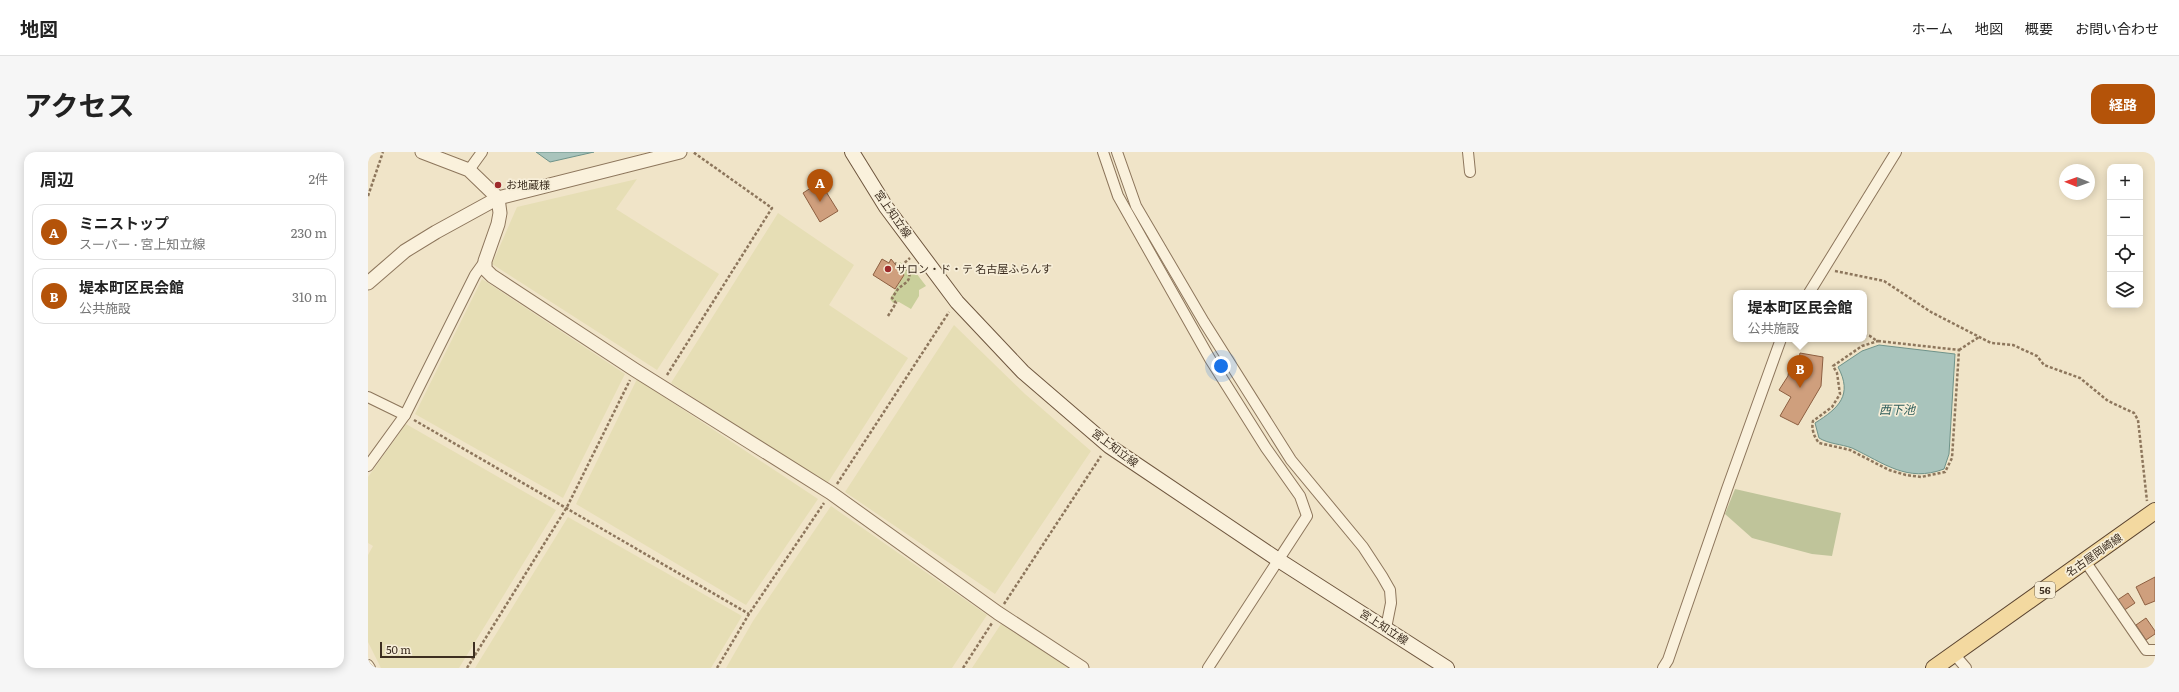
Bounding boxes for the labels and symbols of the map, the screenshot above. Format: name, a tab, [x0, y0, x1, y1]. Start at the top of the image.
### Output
north arrow	[2059, 164, 2095, 200]
pin: A	[807, 169, 833, 202]
place label: お地蔵様	[506, 176, 550, 192]
marker: お地蔵様	[493, 180, 503, 190]
street label: 宮上知立線	[871, 186, 916, 241]
place label: サロン・ド・テ 名古屋ふらんす	[896, 260, 1052, 276]
marker: サロン・ド・テ 名古屋ふらんす	[883, 264, 893, 274]
pin: B	[1787, 355, 1813, 388]
your location	[1211, 356, 1231, 376]
water label: 西下池	[1879, 400, 1916, 418]
street label: 宮上知立線	[1089, 424, 1142, 470]
street label: 名古屋岡崎線	[2062, 529, 2125, 580]
road number: 56	[2035, 582, 2055, 598]
street label: 宮上知立線	[1357, 604, 1412, 648]
scale bar	[380, 640, 475, 659]

